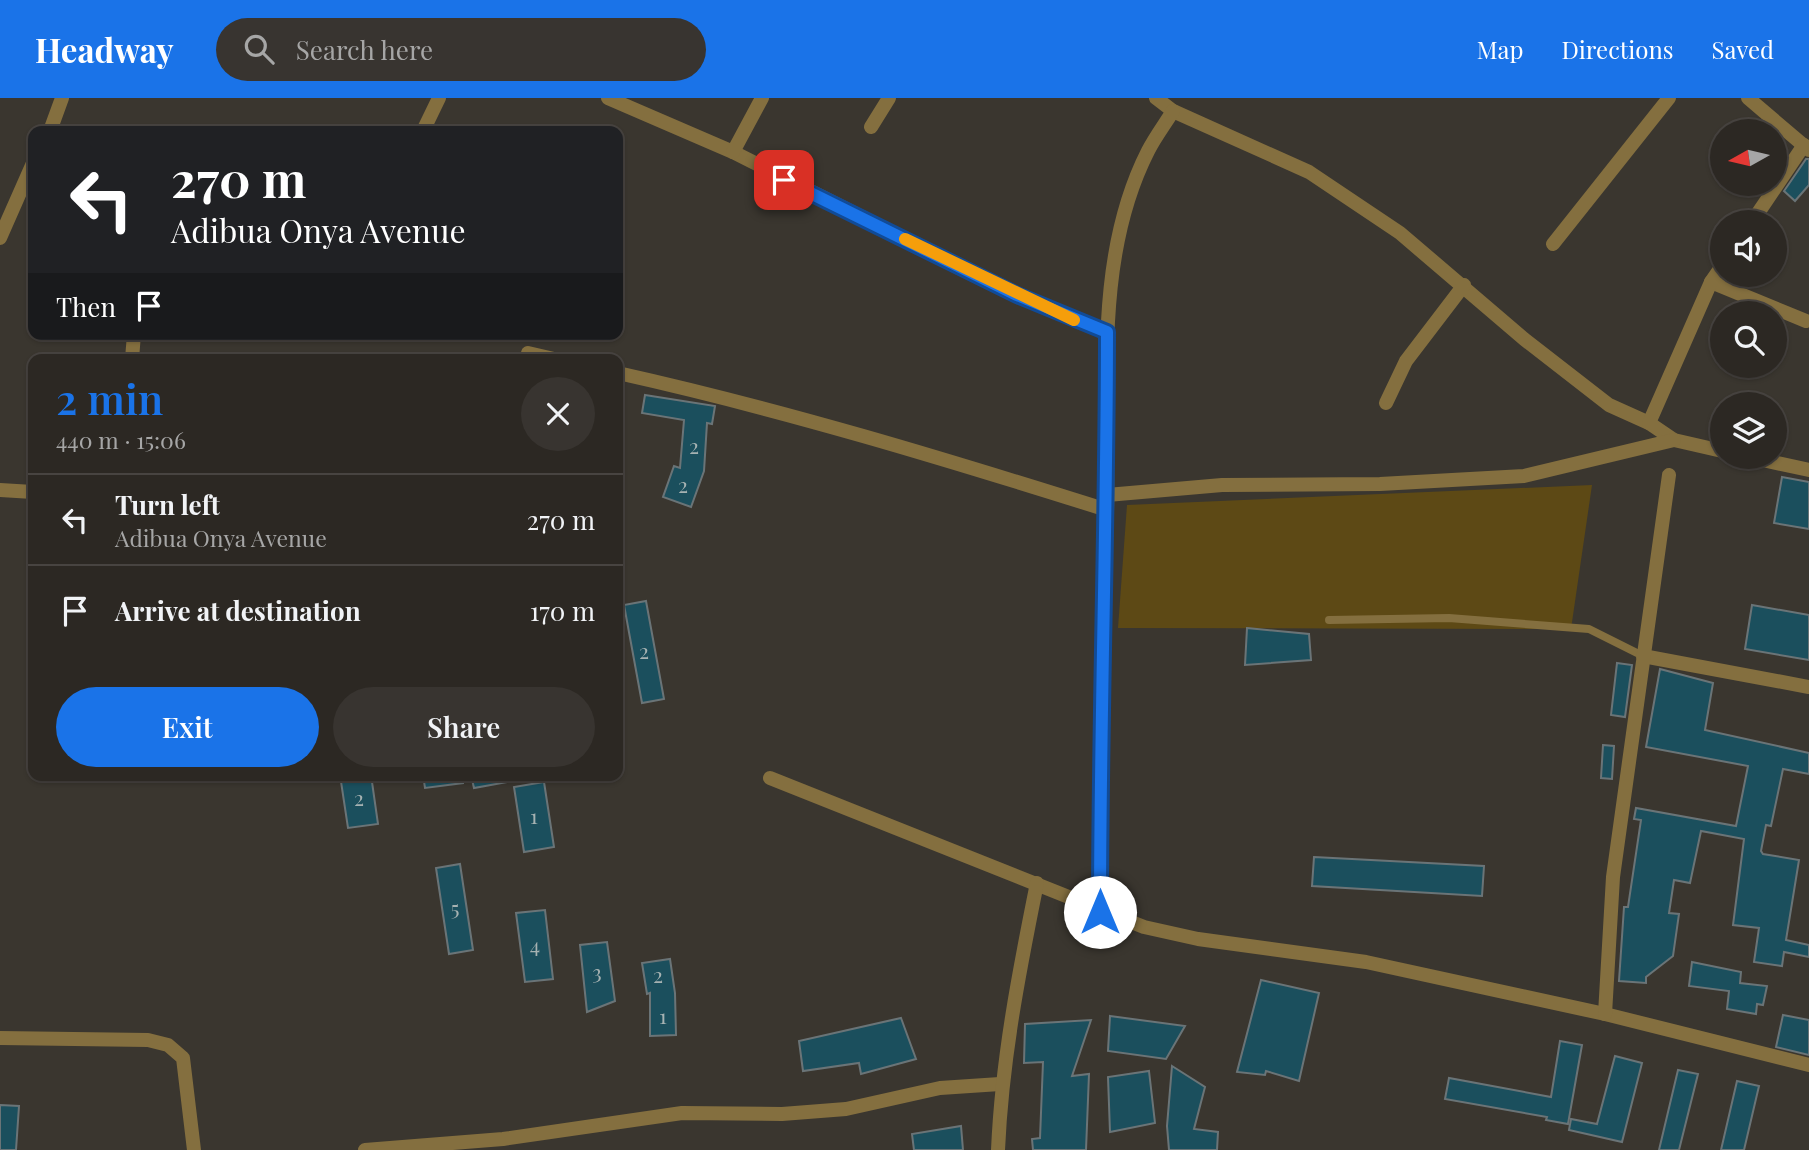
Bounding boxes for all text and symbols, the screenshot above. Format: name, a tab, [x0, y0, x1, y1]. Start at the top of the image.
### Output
search box	[216, 18, 706, 81]
text: Headway	[35, 27, 174, 71]
icon: search	[240, 30, 278, 68]
text: Search here	[296, 32, 433, 67]
text: Map	[1477, 33, 1523, 65]
text: Directions	[1561, 33, 1674, 65]
text: Saved	[1712, 33, 1774, 65]
north arrow	[1710, 119, 1787, 196]
map controls	[1710, 119, 1787, 469]
text: 270 m	[171, 145, 306, 210]
pin	[754, 150, 814, 210]
icon: left	[56, 154, 147, 245]
icon: arrive	[765, 161, 803, 199]
text: Adibua Onya Avenue	[171, 208, 466, 251]
button: sound	[1710, 210, 1787, 287]
icon: arrive	[130, 287, 168, 325]
text: Then	[56, 289, 116, 324]
button: search	[1710, 301, 1787, 378]
text: 2 min	[56, 370, 163, 426]
button: close	[521, 377, 595, 451]
button: layers	[1710, 392, 1787, 469]
text: 440 m · 15:06	[56, 424, 186, 455]
house number: 2	[689, 431, 699, 459]
house number: 2	[678, 470, 688, 498]
text: Turn left	[115, 487, 220, 522]
icon: left	[56, 501, 94, 539]
text: 270 m	[527, 502, 595, 537]
text: Adibua Onya Avenue	[115, 522, 327, 553]
icon: arrive	[56, 592, 94, 630]
text: Arrive at destination	[115, 593, 361, 628]
text: 170 m	[530, 593, 595, 628]
house number: 2	[639, 636, 649, 664]
button: Exit	[56, 687, 319, 767]
button: Share	[333, 687, 595, 767]
house number: 2	[354, 783, 364, 811]
house number: 1	[530, 801, 538, 829]
position arrow	[1063, 875, 1137, 949]
house number: 5	[451, 893, 459, 921]
house number: 4	[530, 930, 540, 958]
house number: 3	[592, 957, 602, 985]
house number: 2	[653, 960, 663, 988]
house number: 1	[659, 1001, 667, 1029]

